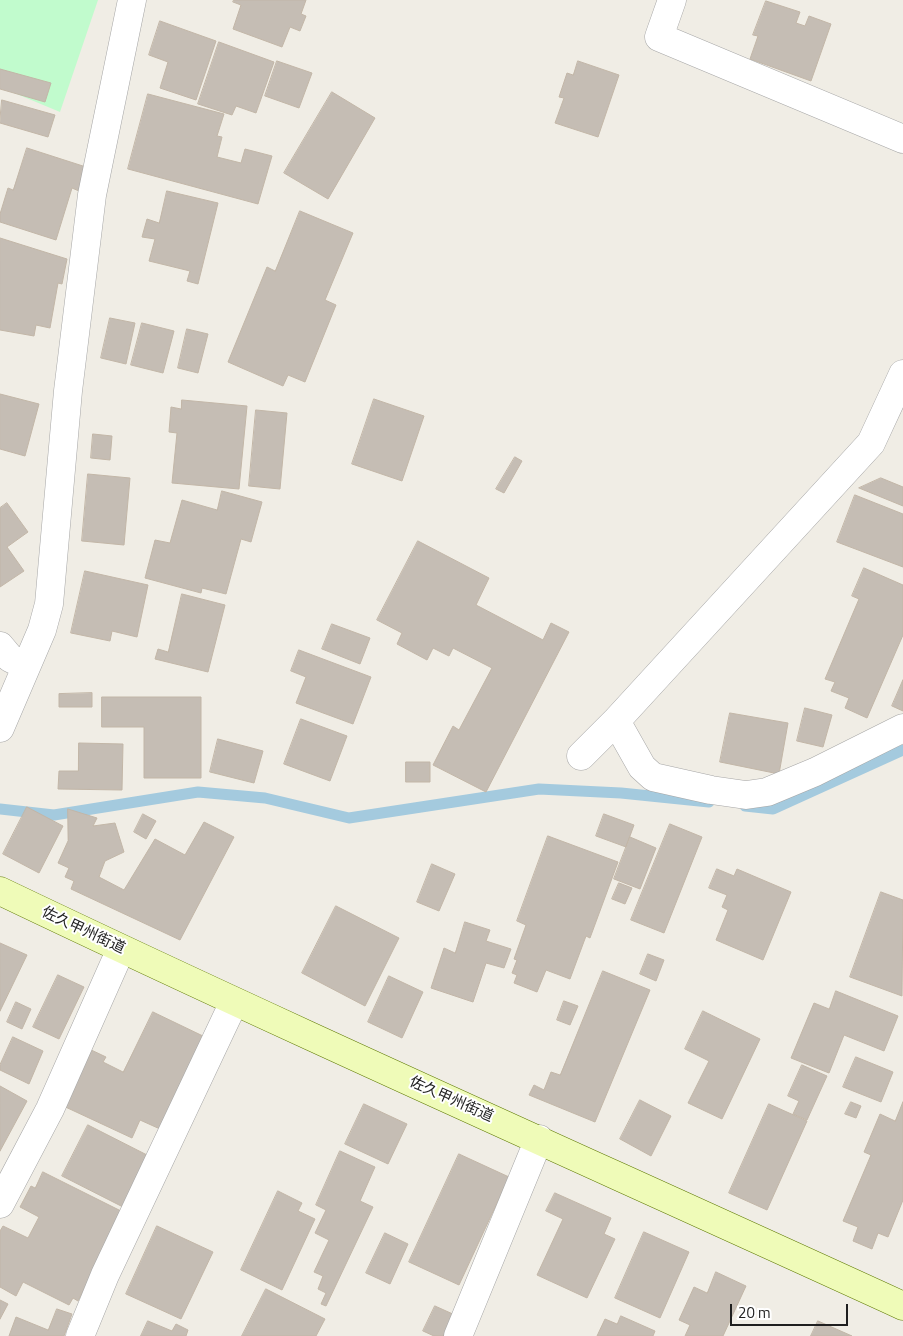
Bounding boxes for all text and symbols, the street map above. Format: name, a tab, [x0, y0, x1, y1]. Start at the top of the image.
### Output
street label: 佐久甲州街道	[38, 904, 128, 958]
street label: 佐久甲州街道	[406, 1073, 496, 1127]
scale bar	[733, 1294, 850, 1326]
text: 20 m	[738, 1301, 771, 1324]

